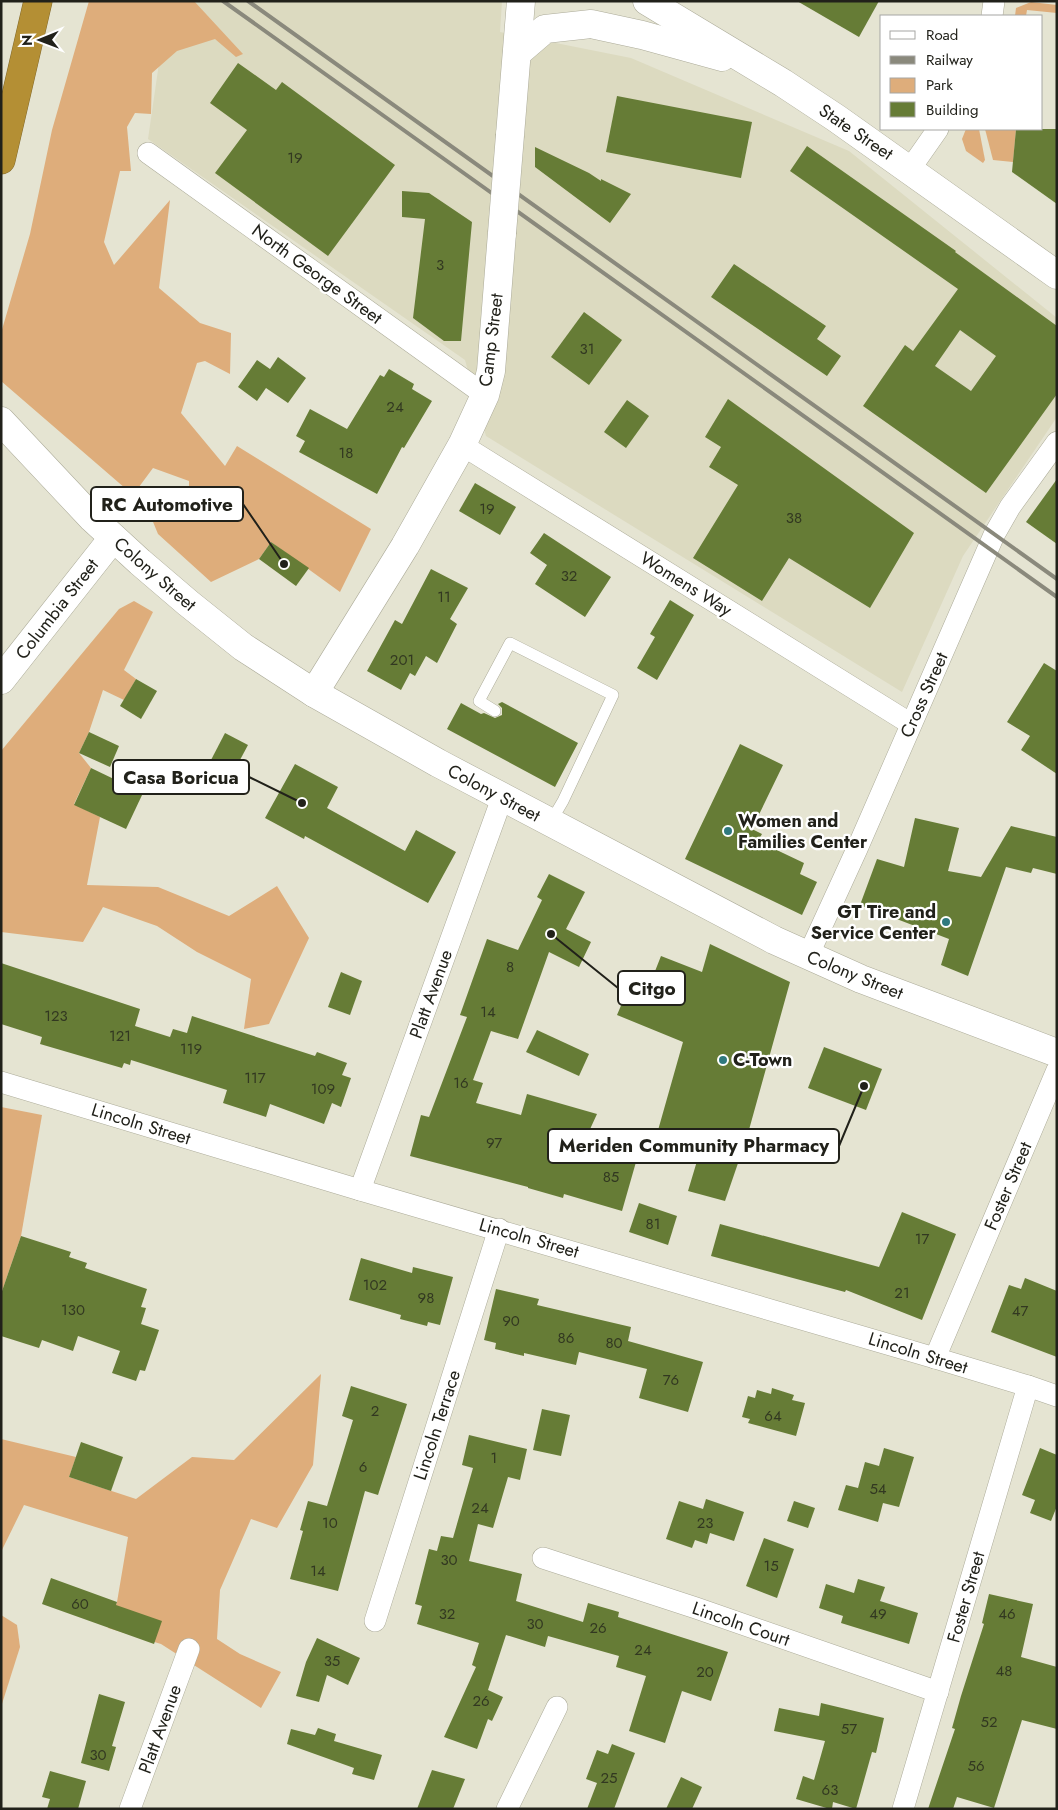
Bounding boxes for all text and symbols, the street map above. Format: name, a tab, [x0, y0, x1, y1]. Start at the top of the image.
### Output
north arrow	[15, 15, 65, 65]
legend	[880, 15, 1043, 130]
text: Road	[926, 24, 958, 46]
text: N	[17, 34, 37, 46]
text: Railway	[926, 49, 973, 71]
text: Park	[926, 74, 953, 96]
street label: State Street	[814, 98, 899, 167]
text: Building	[926, 99, 978, 121]
house number: 19	[287, 147, 303, 169]
street label: North George Street	[246, 218, 388, 331]
house number: 3	[436, 254, 444, 276]
street label: Camp Street	[472, 291, 510, 388]
house number: 31	[580, 338, 594, 360]
house number: 24	[386, 396, 404, 418]
house number: 18	[339, 442, 353, 464]
callout: RC Automotive	[91, 487, 243, 521]
text: RC Automotive	[101, 491, 233, 518]
house number: 19	[479, 498, 495, 520]
house number: 38	[786, 507, 802, 529]
street label: Colony Street	[108, 531, 202, 618]
street label: Womens Way	[635, 545, 737, 623]
street label: Columbia Street	[9, 552, 105, 665]
house number: 32	[561, 565, 577, 587]
house number: 11	[437, 586, 451, 608]
street label: Cross Street	[894, 648, 955, 742]
house number: 201	[390, 649, 414, 671]
street label: Colony Street	[443, 758, 546, 829]
callout: Casa Boricua	[113, 760, 249, 794]
text: Casa Boricua	[123, 764, 239, 791]
place label: Women and Families Center	[738, 808, 868, 855]
marker: Women and Families Center	[722, 825, 734, 837]
place label: GT Tire and Service Center	[811, 899, 937, 946]
marker: GT Tire and Service Center	[940, 916, 952, 928]
street label: Colony Street	[803, 944, 908, 1006]
street label: Platt Avenue	[403, 946, 459, 1042]
house number: 8	[506, 956, 514, 978]
callout: Citgo	[618, 971, 685, 1005]
text: Citgo	[628, 975, 676, 1002]
house number: 14	[480, 1001, 496, 1023]
house number: 123	[44, 1005, 68, 1027]
house number: 121	[109, 1025, 131, 1047]
house number: 119	[180, 1038, 202, 1060]
place label: C-Town	[733, 1047, 792, 1073]
marker: C-Town	[717, 1054, 729, 1066]
house number: 117	[244, 1067, 266, 1089]
house number: 16	[453, 1072, 469, 1094]
house number: 109	[311, 1078, 335, 1100]
street label: Lincoln Street	[88, 1097, 195, 1152]
callout: Meriden Community Pharmacy	[548, 1129, 839, 1163]
house number: 97	[486, 1132, 502, 1154]
text: Meriden Community Pharmacy	[559, 1132, 830, 1159]
street label: Foster Street	[978, 1137, 1039, 1234]
house number: 85	[603, 1166, 619, 1188]
street label: Lincoln Street	[476, 1211, 583, 1265]
house number: 81	[646, 1213, 660, 1235]
house number: 17	[915, 1228, 929, 1250]
house number: 102	[363, 1274, 387, 1296]
house number: 21	[894, 1282, 910, 1304]
house number: 98	[418, 1287, 434, 1309]
house number: 130	[61, 1299, 85, 1321]
house number: 47	[1012, 1300, 1028, 1322]
house number: 90	[502, 1310, 520, 1332]
street label: Lincoln Street	[865, 1326, 972, 1381]
house number: 86	[558, 1327, 574, 1349]
house number: 80	[605, 1332, 623, 1354]
street label: Lincoln Terrace	[407, 1367, 467, 1483]
house number: 76	[663, 1369, 679, 1391]
house number: 2	[371, 1400, 379, 1422]
house number: 64	[764, 1405, 782, 1427]
house number: 1	[491, 1447, 497, 1469]
house number: 6	[359, 1456, 367, 1478]
house number: 54	[869, 1478, 887, 1500]
house number: 24	[471, 1497, 489, 1519]
house number: 10	[322, 1512, 338, 1534]
house number: 23	[697, 1512, 713, 1534]
street label: Foster Street	[941, 1548, 992, 1646]
house number: 30	[440, 1549, 458, 1571]
house number: 15	[763, 1555, 779, 1577]
house number: 14	[310, 1560, 326, 1582]
house number: 60	[71, 1593, 89, 1615]
street label: Lincoln Court	[689, 1595, 794, 1653]
house number: 32	[439, 1603, 455, 1625]
house number: 49	[869, 1603, 887, 1625]
house number: 46	[998, 1603, 1016, 1625]
house number: 30	[526, 1613, 544, 1635]
house number: 26	[589, 1617, 607, 1639]
house number: 24	[634, 1639, 652, 1661]
house number: 35	[324, 1650, 340, 1672]
house number: 48	[996, 1660, 1012, 1682]
house number: 20	[696, 1661, 714, 1683]
street label: Platt Avenue	[132, 1681, 188, 1777]
house number: 26	[472, 1690, 490, 1712]
house number: 52	[981, 1711, 998, 1733]
house number: 57	[841, 1718, 857, 1740]
house number: 30	[89, 1744, 107, 1766]
house number: 56	[967, 1755, 985, 1777]
house number: 25	[601, 1767, 618, 1789]
house number: 63	[822, 1779, 838, 1801]

